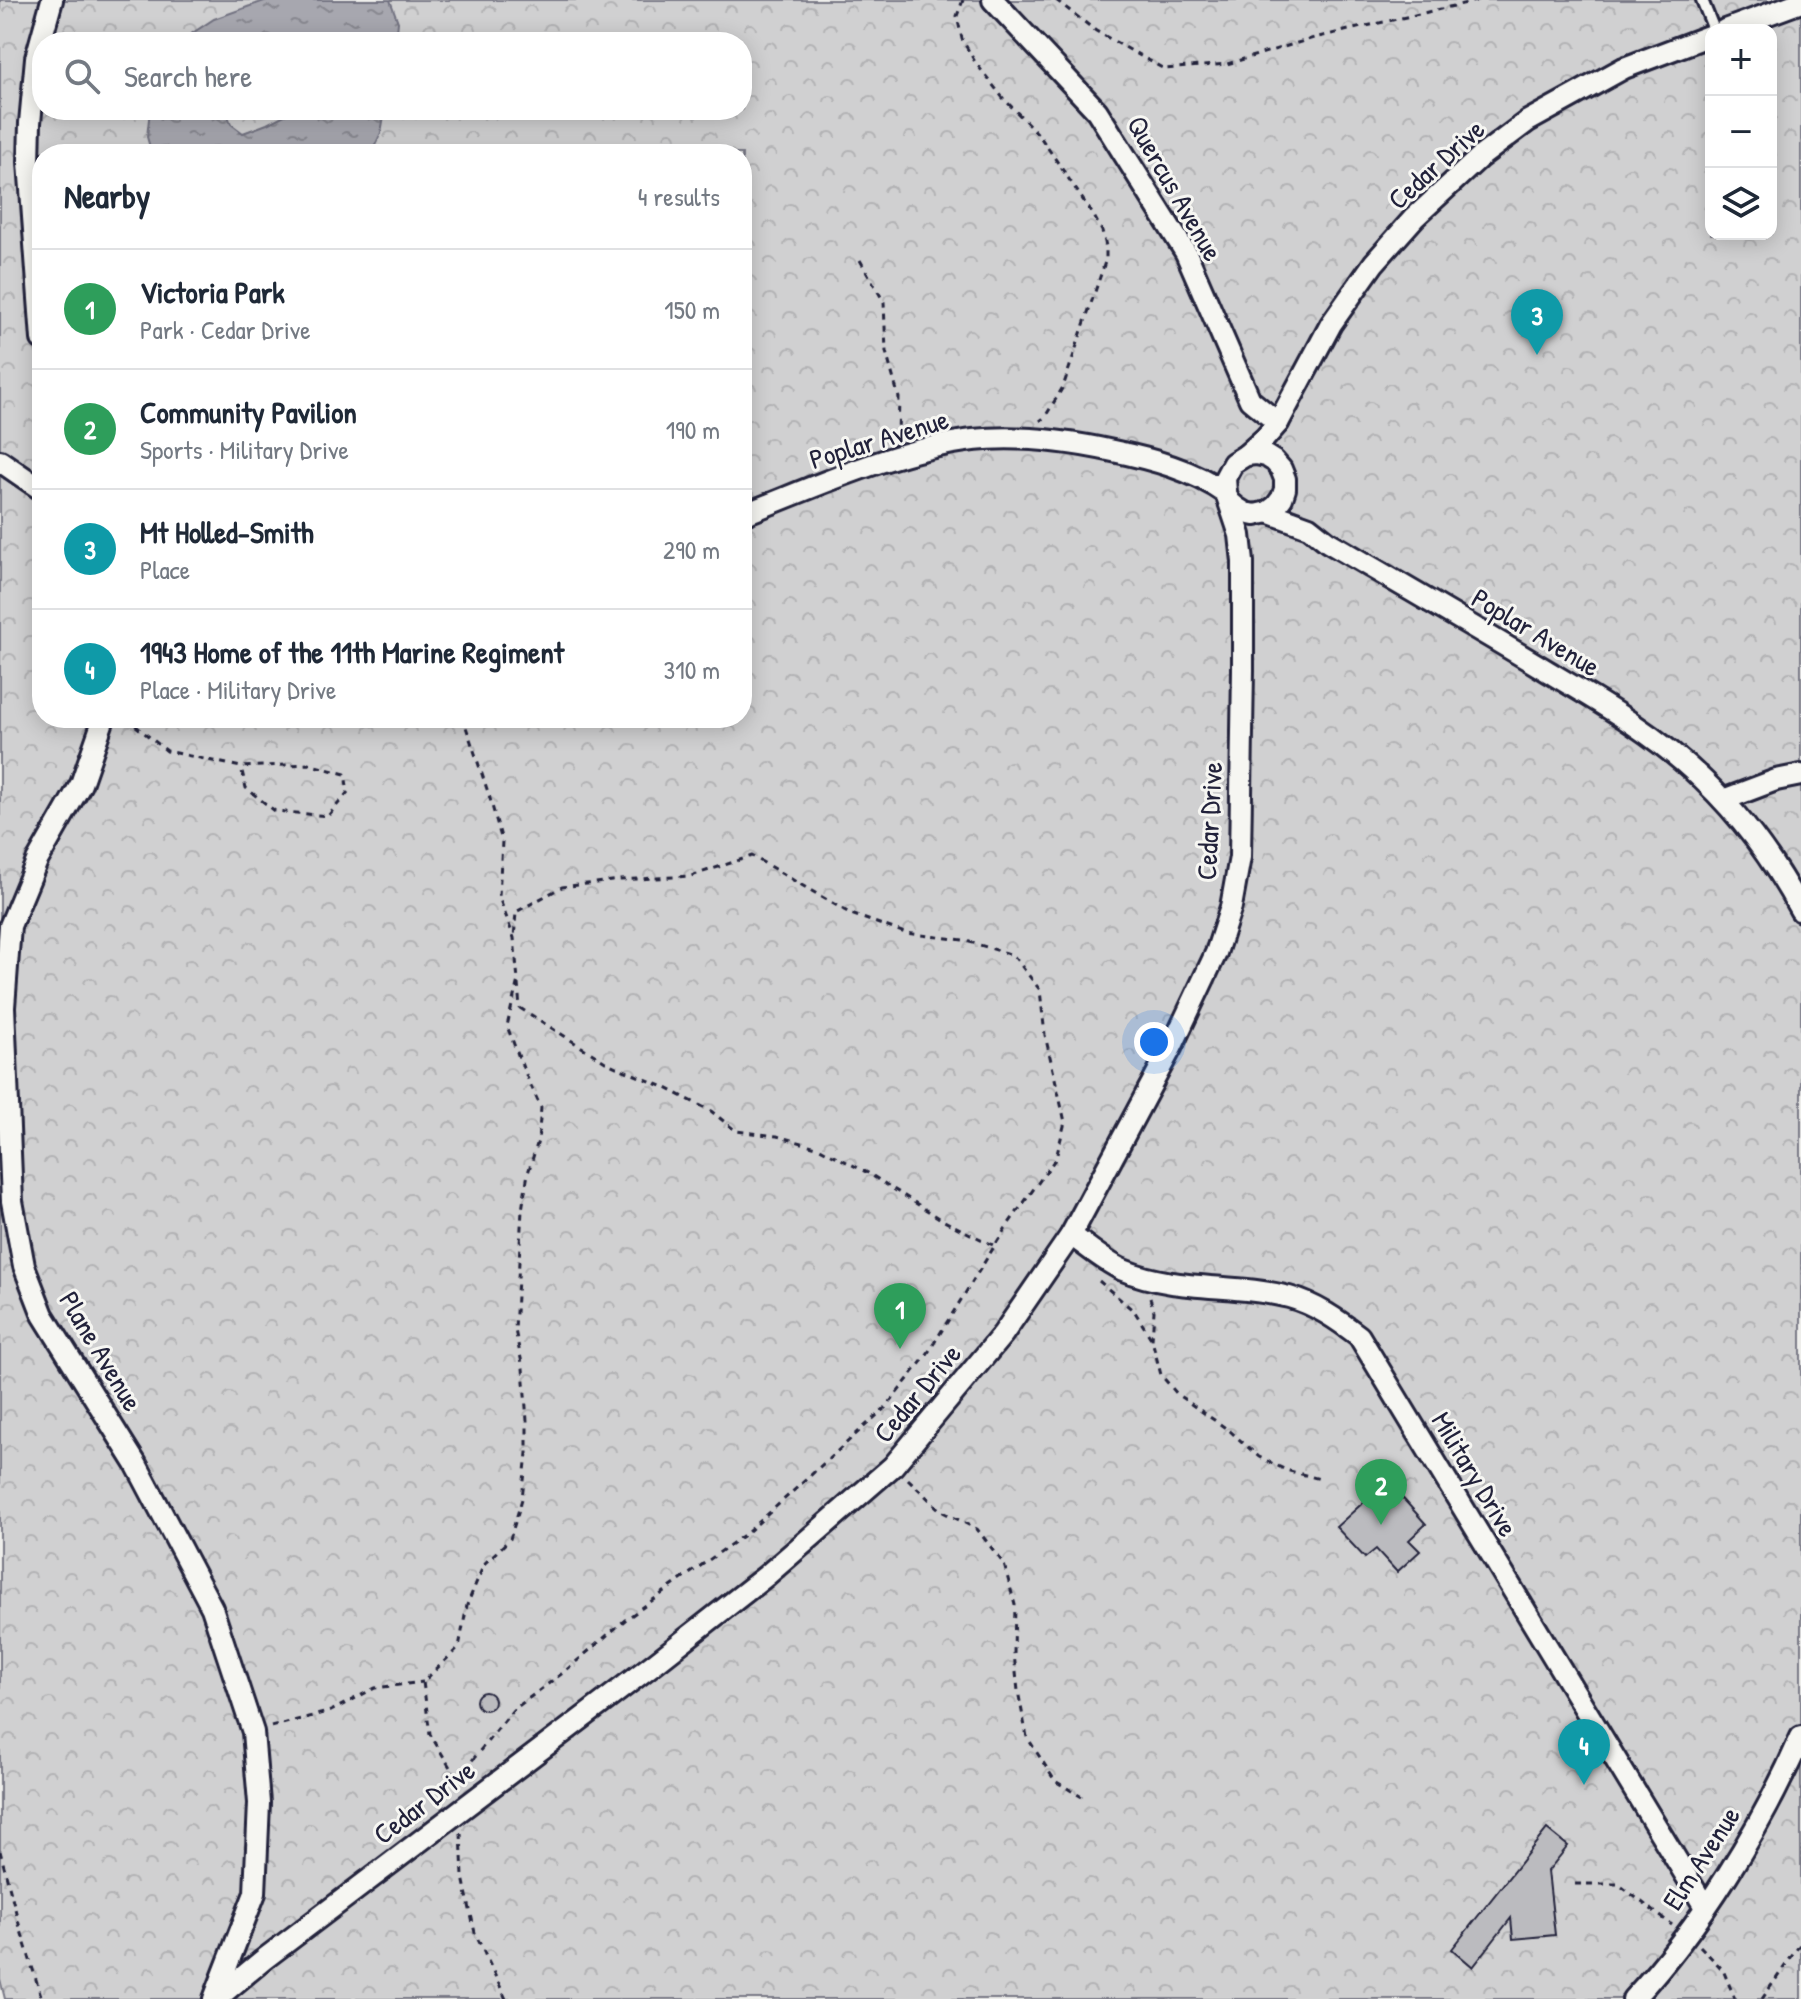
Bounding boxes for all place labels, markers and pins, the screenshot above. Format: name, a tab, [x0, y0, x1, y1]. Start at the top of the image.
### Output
pin: 3	[1511, 289, 1563, 355]
pin: 1	[874, 1283, 926, 1349]
pin: 2	[1355, 1459, 1407, 1525]
pin: 4	[1558, 1719, 1610, 1785]

